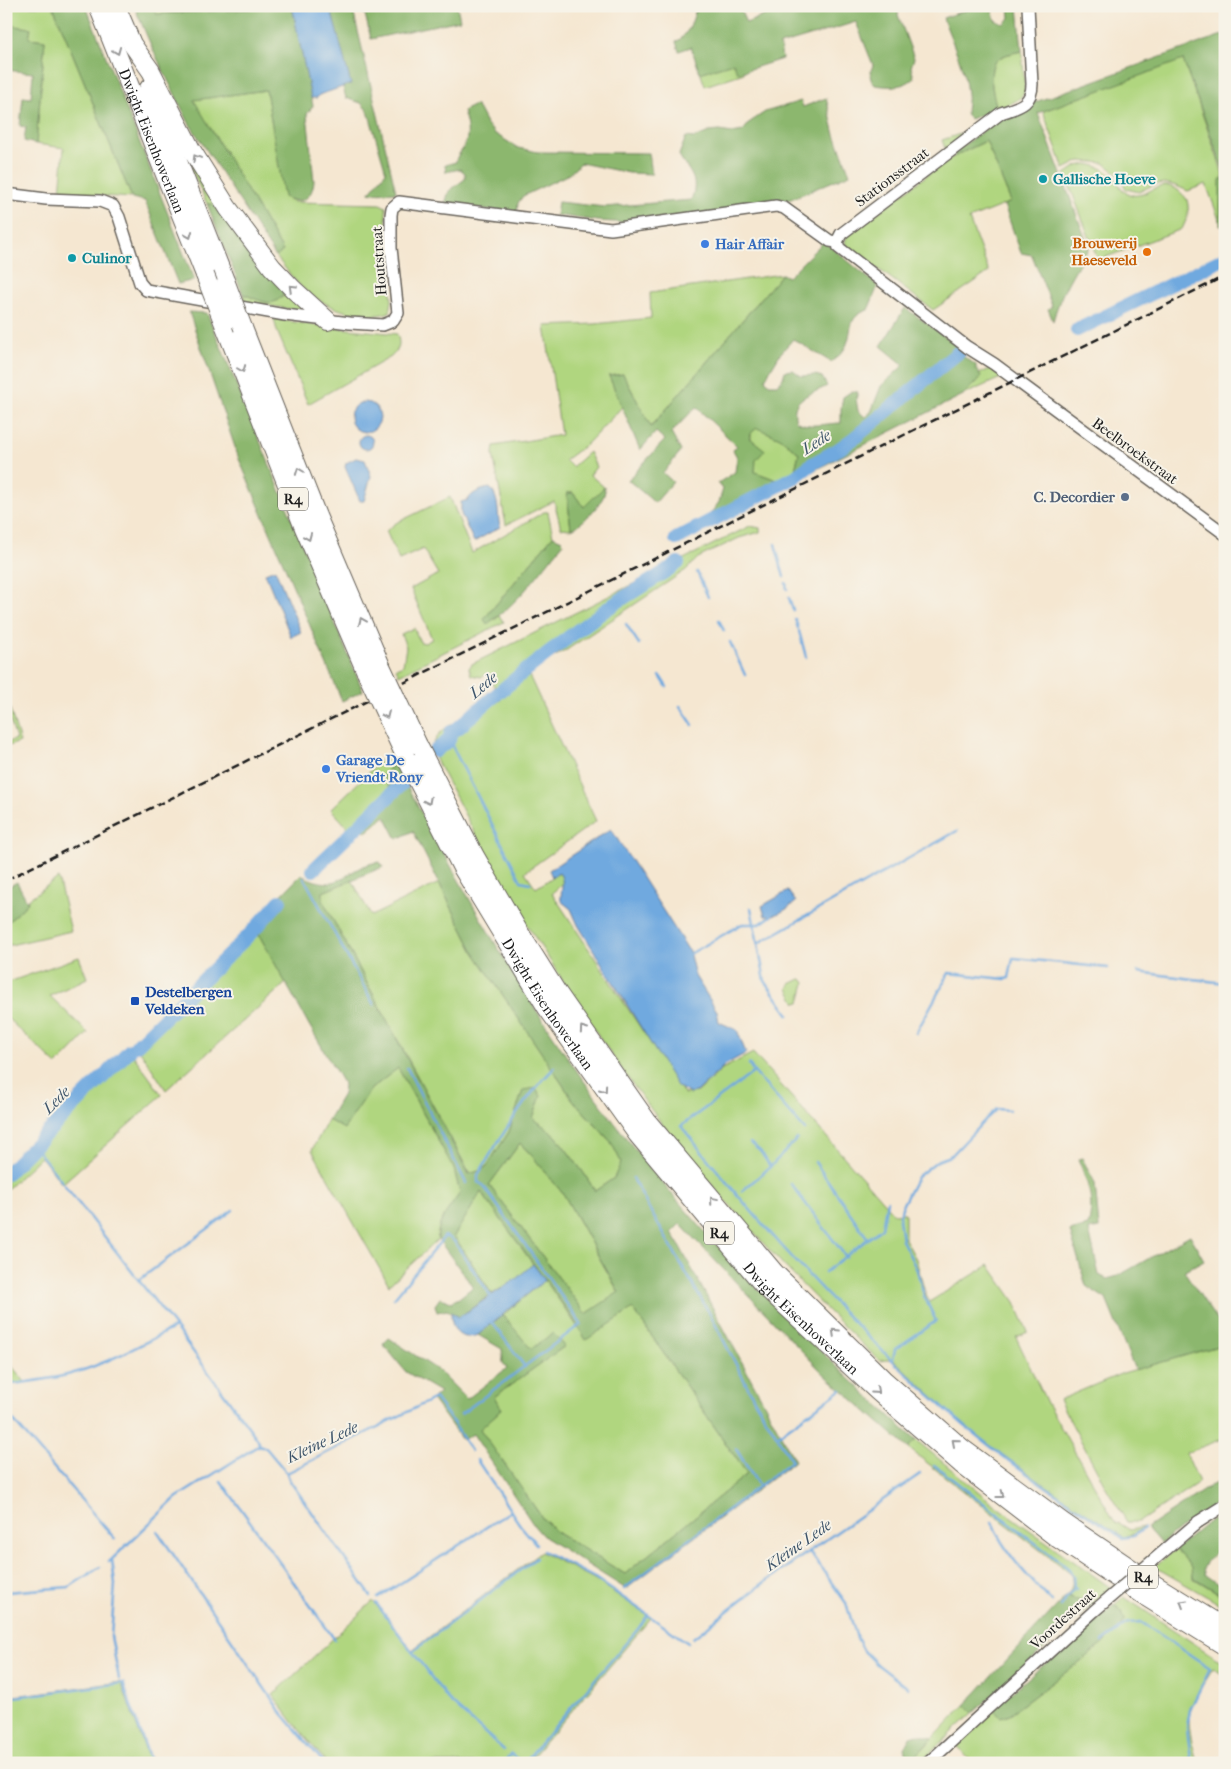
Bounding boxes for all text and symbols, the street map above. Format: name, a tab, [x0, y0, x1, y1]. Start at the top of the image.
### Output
one-way arrow	[110, 46, 121, 55]
street label: Dwight Eisenhowerlaan	[115, 66, 189, 216]
street label: Stationsstraat	[851, 143, 933, 211]
one-way arrow	[192, 154, 202, 163]
place label: Gallische Hoeve	[1053, 170, 1156, 188]
marker: Gallische Hoeve	[1037, 173, 1049, 185]
street label: Houtstraat	[368, 225, 390, 296]
one-way arrow	[183, 230, 193, 239]
place label: Brouwerij Haeseveld	[1071, 234, 1138, 269]
place label: Hair Affair	[715, 235, 785, 253]
marker: Hair Affair	[699, 238, 711, 250]
marker: Brouwerij Haeseveld	[1141, 246, 1153, 258]
place label: Culinor	[82, 249, 132, 267]
marker: Culinor	[66, 252, 78, 264]
one-way arrow	[289, 285, 298, 294]
one-way arrow	[236, 365, 246, 373]
street label: Beelbroekstraat	[1089, 414, 1182, 489]
water label: Lede	[797, 425, 835, 459]
one-way arrow	[295, 467, 305, 476]
road number: R4	[278, 488, 308, 510]
place label: C. Decordier	[1033, 488, 1116, 506]
marker: C. Decordier	[1119, 491, 1131, 503]
one-way arrow	[301, 532, 312, 541]
one-way arrow	[357, 617, 368, 626]
water label: Lede	[464, 667, 501, 703]
one-way arrow	[379, 710, 390, 719]
place label: Garage De Vriendt Rony	[335, 751, 424, 786]
marker: Garage De Vriendt Rony	[320, 763, 332, 775]
one-way arrow	[422, 796, 432, 805]
street label: Dwight Eisenhowerlaan	[498, 935, 597, 1074]
place label: Destelbergen Veldeken	[144, 983, 232, 1018]
marker: Destelbergen Veldeken	[129, 995, 141, 1007]
one-way arrow	[580, 1025, 589, 1035]
water label: Lede	[38, 1082, 74, 1118]
one-way arrow	[598, 1083, 607, 1093]
one-way arrow	[710, 1196, 719, 1205]
road number: R4	[704, 1222, 734, 1244]
street label: Dwight Eisenhowerlaan	[739, 1258, 863, 1379]
one-way arrow	[832, 1329, 841, 1338]
one-way arrow	[871, 1385, 880, 1394]
water label: Kleine Lede	[282, 1417, 361, 1467]
one-way arrow	[951, 1438, 960, 1447]
one-way arrow	[995, 1489, 1004, 1497]
water label: Kleine Lede	[760, 1515, 835, 1575]
road number: R4	[1128, 1565, 1158, 1588]
street label: Voordestraat	[1026, 1584, 1100, 1654]
one-way arrow	[1180, 1599, 1189, 1609]

